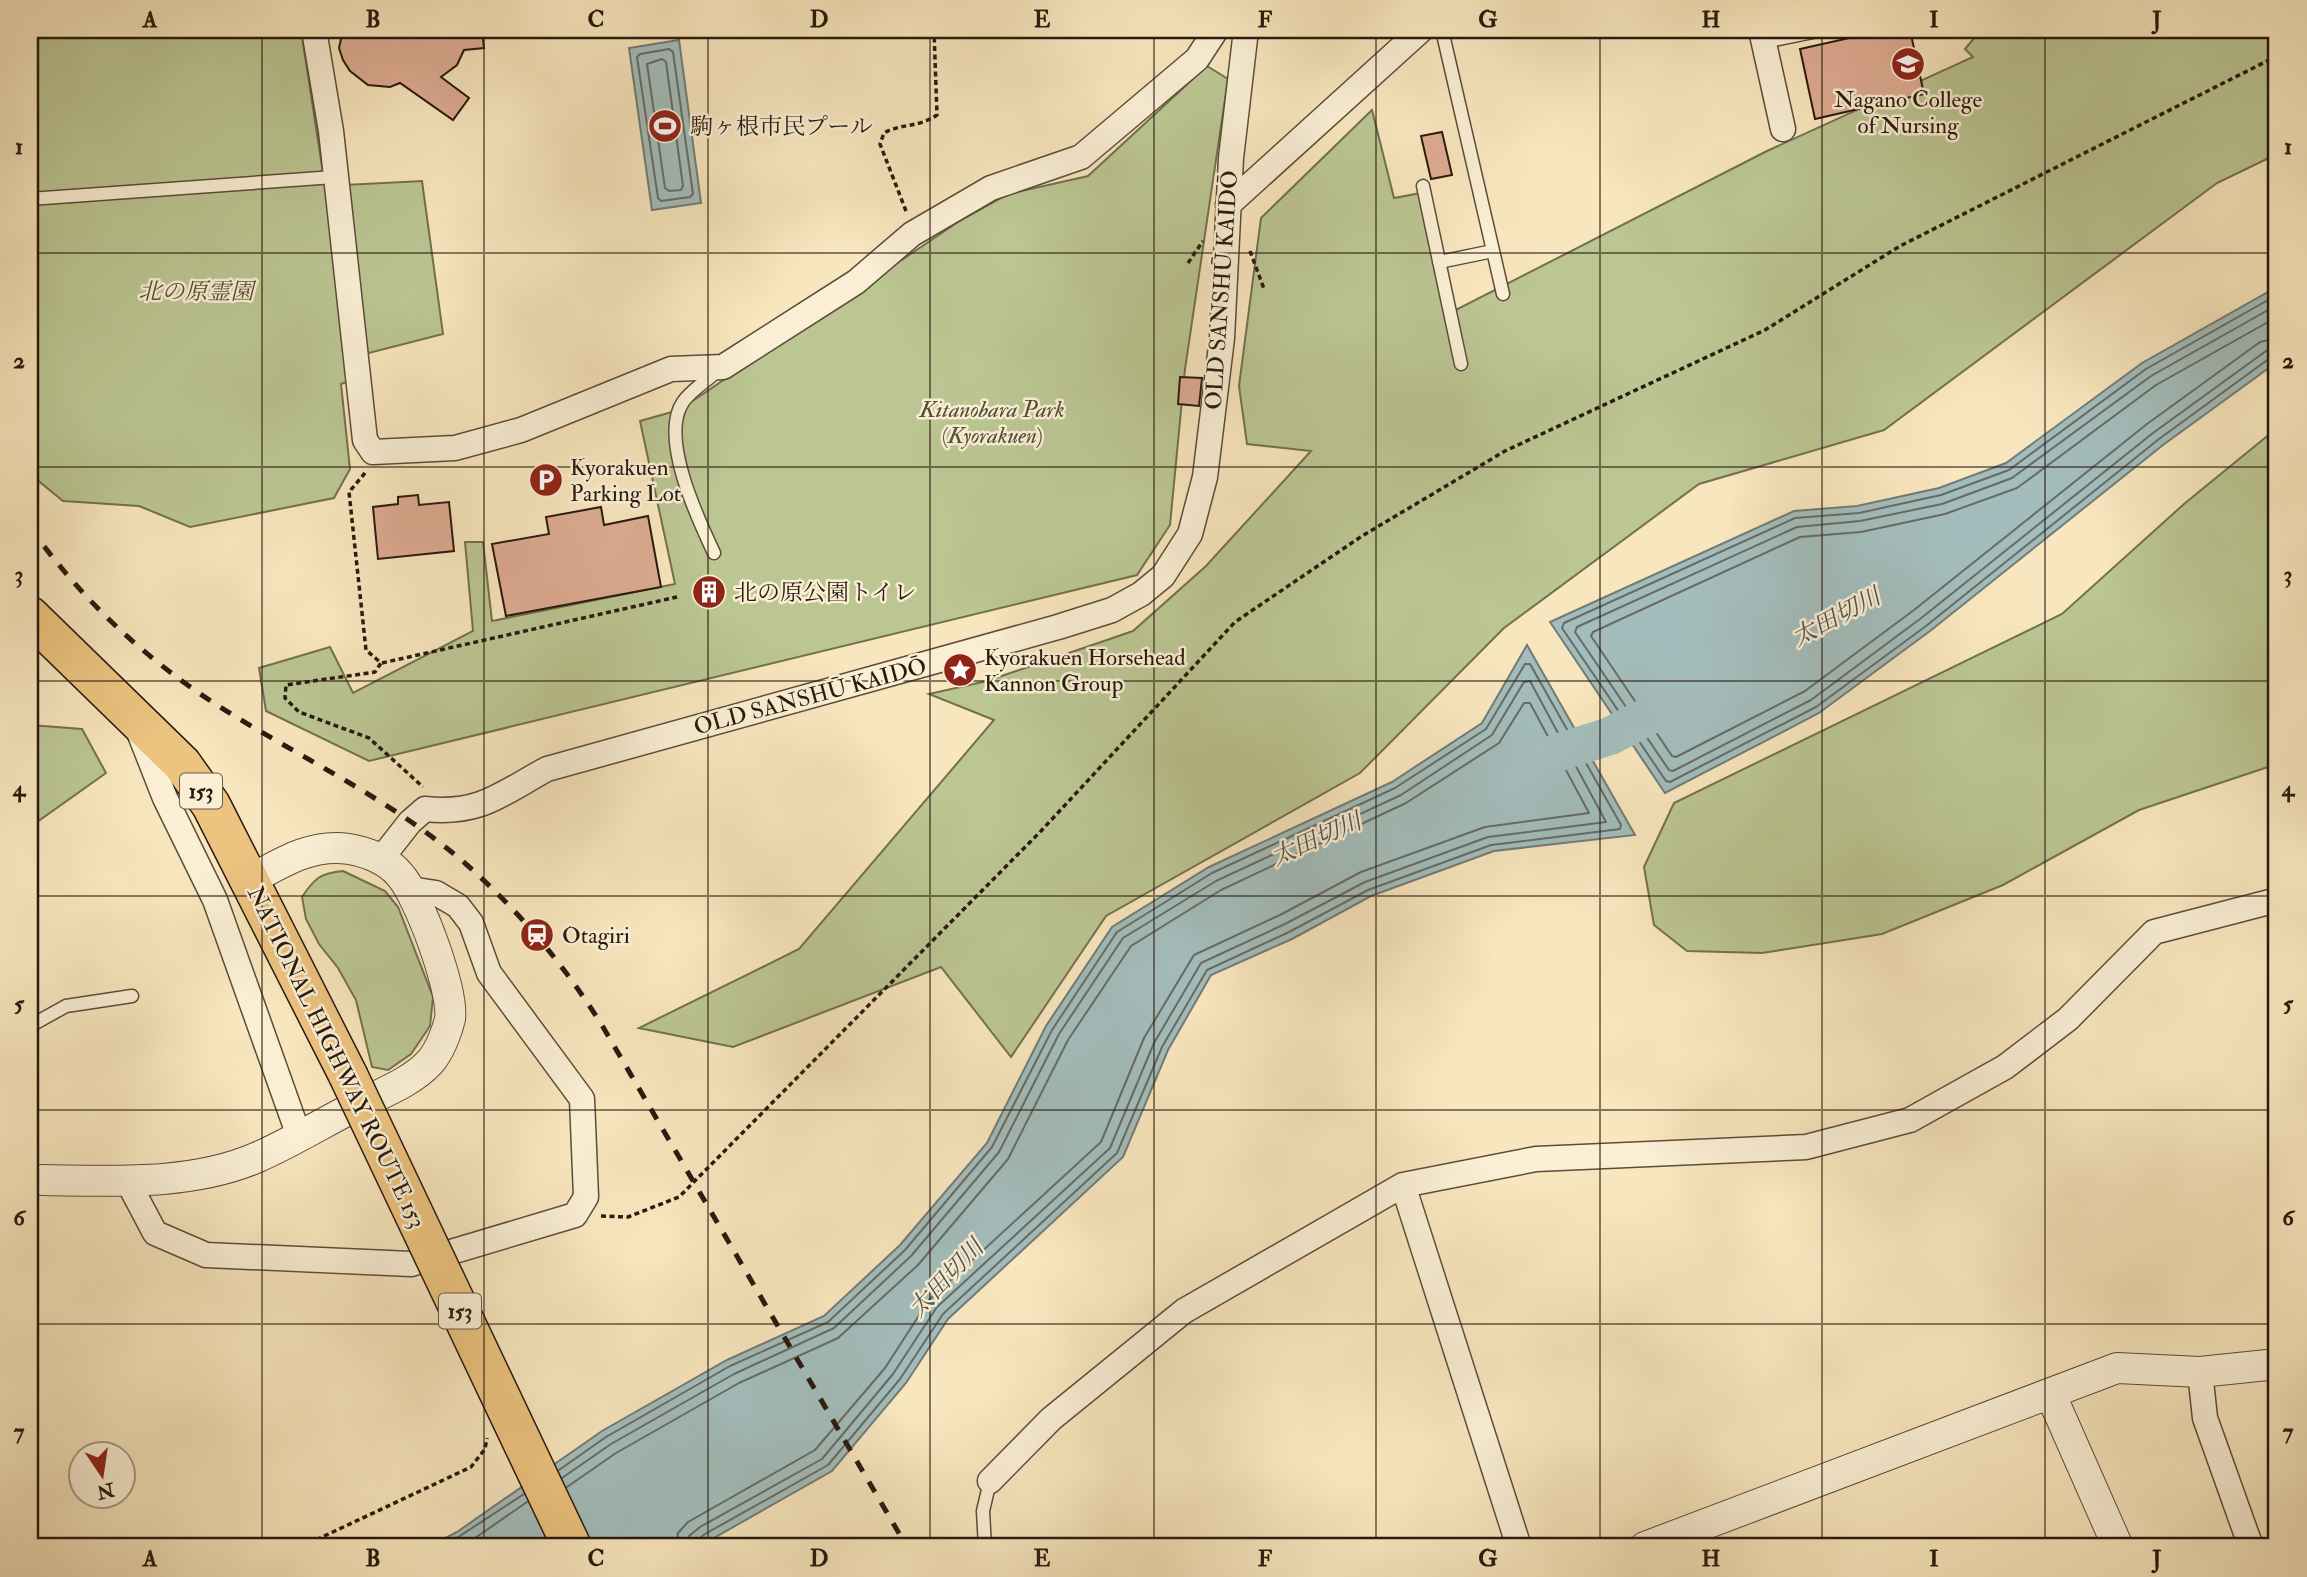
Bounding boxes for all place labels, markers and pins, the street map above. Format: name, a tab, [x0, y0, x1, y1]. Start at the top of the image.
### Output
school or university icon: Nagano College of Nursing	[1889, 45, 1927, 83]
place label: Nagano College of Nursing	[1834, 85, 1982, 140]
sports icon: 駒ヶ根市民プール	[646, 107, 684, 145]
place label: 駒ヶ根市民プール	[690, 112, 873, 141]
place label: Kyorakuen Parking Lot	[570, 453, 681, 508]
parking icon: Kyorakuen Parking Lot	[527, 461, 565, 499]
building icon: 北の原公園トイレ	[690, 573, 728, 611]
place label: 北の原公園トイレ	[734, 578, 917, 607]
place label: Kyorakuen Horsehead Kannon Group	[984, 643, 1186, 699]
place icon: Kyorakuen Horsehead Kannon Group	[941, 651, 979, 689]
station icon: Otagiri	[518, 916, 556, 954]
place label: Otagiri	[562, 921, 630, 950]

